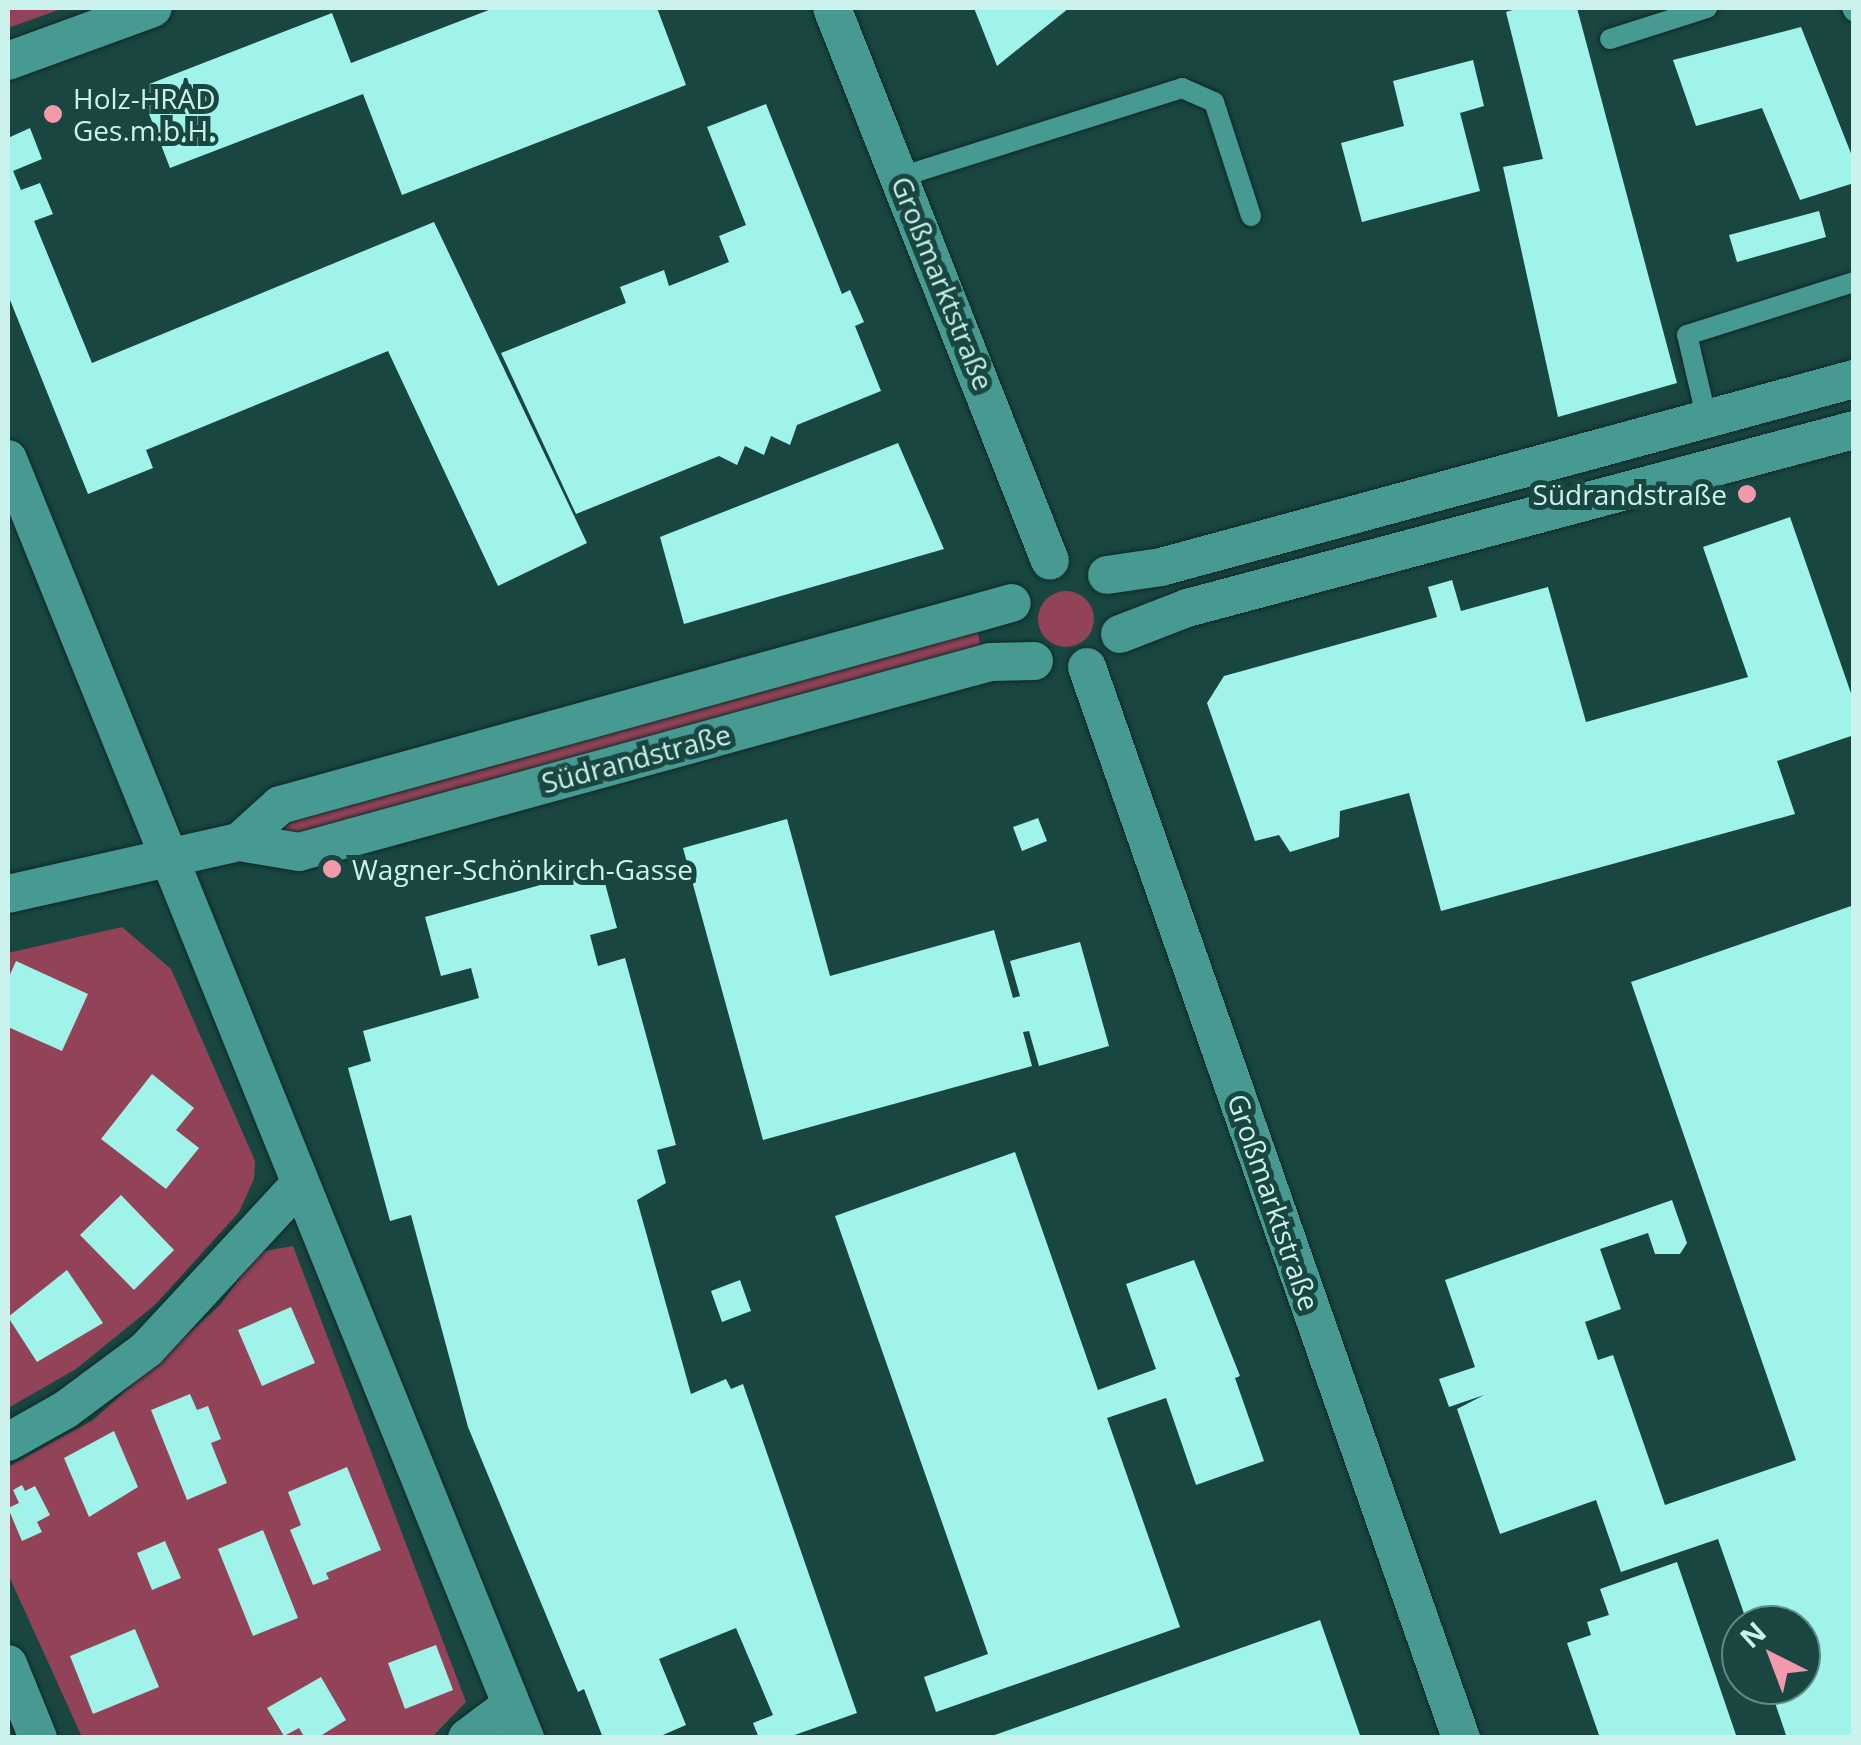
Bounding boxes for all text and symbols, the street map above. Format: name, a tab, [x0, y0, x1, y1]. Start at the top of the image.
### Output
place label: Holz-HRAD Ges.m.b.H.	[73, 81, 216, 147]
marker: Holz-HRAD Ges.m.b.H.	[42, 103, 64, 125]
street label: Großmarktstraße	[885, 171, 1001, 395]
place label: Südrandstraße	[1533, 477, 1727, 511]
marker: Südrandstraße	[1736, 483, 1758, 505]
street label: Südrandstraße	[538, 717, 734, 799]
place label: Wagner-Schönkirch-Gasse	[352, 852, 693, 886]
marker: Wagner-Schönkirch-Gasse	[321, 858, 343, 880]
street label: Großmarktstraße	[1221, 1089, 1327, 1315]
north arrow	[1721, 1605, 1821, 1705]
text: N	[1731, 1612, 1773, 1656]

